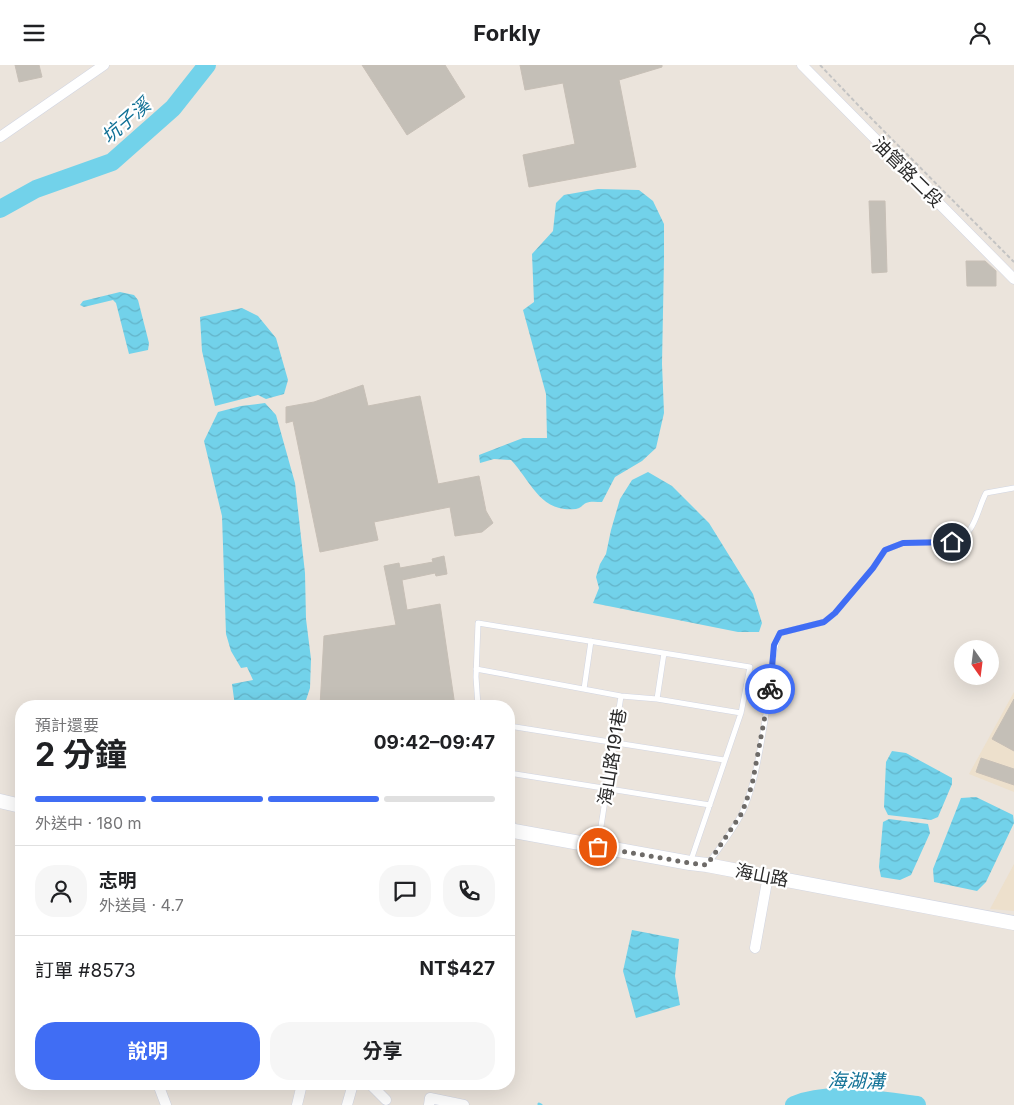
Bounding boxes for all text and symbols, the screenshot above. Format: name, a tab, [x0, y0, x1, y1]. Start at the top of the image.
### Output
icon: menu	[20, 19, 48, 47]
icon: person	[966, 19, 994, 47]
text: Forkly	[473, 20, 541, 46]
water label: 坑子溪	[97, 92, 157, 148]
street label: 油管路二段	[869, 133, 947, 211]
pin	[931, 521, 973, 563]
icon: home	[938, 528, 966, 556]
north arrow	[954, 640, 999, 685]
map controls	[954, 640, 999, 685]
courier	[745, 664, 795, 714]
icon: bike	[756, 675, 784, 703]
street label: 海山路191巷	[594, 707, 630, 807]
text: 預計還要	[35, 715, 99, 735]
text: 09:42–09:47	[374, 731, 495, 754]
text: 2 分鐘	[35, 735, 127, 774]
text: 外送中 · 180 m	[35, 813, 142, 833]
pin	[577, 826, 619, 868]
icon: bag	[584, 833, 612, 861]
street label: 海山路	[733, 860, 791, 890]
button: person	[35, 865, 87, 917]
button: chat	[379, 865, 431, 917]
button: phone	[443, 865, 495, 917]
text: 志明	[99, 869, 137, 892]
text: 外送員 · 4.7	[99, 895, 184, 915]
text: NT$427	[420, 957, 495, 980]
text: 訂單 #8573	[35, 959, 136, 982]
button: 說明	[35, 1022, 260, 1080]
button: 分享	[270, 1022, 495, 1080]
water label: 海湖溝	[827, 1069, 888, 1093]

